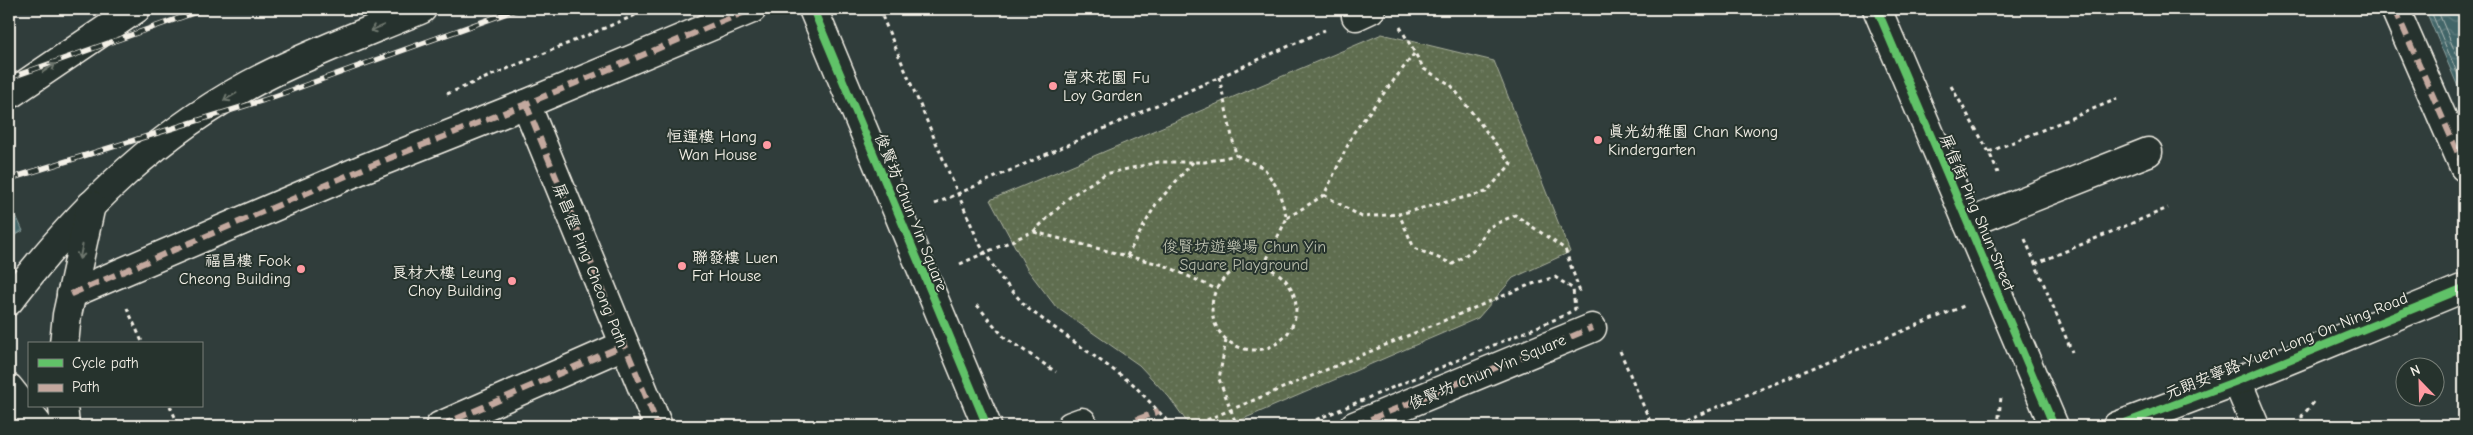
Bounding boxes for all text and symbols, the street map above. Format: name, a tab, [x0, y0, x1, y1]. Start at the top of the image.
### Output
one-way arrow	[370, 24, 385, 33]
one-way arrow	[42, 62, 56, 73]
place label: 富來花園 Fu Loy Garden	[1063, 69, 1150, 105]
marker: 富來花園 Fu Loy Garden	[1047, 80, 1059, 92]
one-way arrow	[223, 93, 237, 103]
place label: 真光幼稚園 Chan Kwong Kindergarten	[1608, 123, 1778, 159]
place label: 恒運樓 Hang Wan House	[667, 128, 757, 164]
street label: 俊賢坊 Chun Yin Square	[871, 131, 951, 294]
street label: 屏信街 Ping Shun Street	[1936, 131, 2018, 294]
marker: 真光幼稚園 Chan Kwong Kindergarten	[1592, 134, 1604, 146]
marker: 恒運樓 Hang Wan House	[761, 139, 773, 151]
street label: 屏昌徑 Ping Cheong Path	[549, 180, 631, 350]
park label: 俊賢坊遊樂場 Chun Yin Square Playground	[1162, 238, 1326, 274]
one-way arrow	[75, 243, 85, 259]
place label: 聯發樓 Luen Fat House	[692, 249, 778, 285]
place label: 福昌樓 Fook Cheong Building	[179, 252, 291, 288]
marker: 聯發樓 Luen Fat House	[676, 260, 688, 272]
marker: 福昌樓 Fook Cheong Building	[295, 263, 307, 275]
place label: 良材大樓 Leung Choy Building	[391, 264, 502, 300]
marker: 良材大樓 Leung Choy Building	[506, 275, 518, 287]
street label: 元朗安寧路 Yuen Long On Ning Road	[2162, 289, 2410, 403]
street label: 俊賢坊 Chun Yin Square	[1406, 331, 1569, 413]
legend	[28, 342, 202, 408]
text: Cycle path	[72, 354, 139, 372]
north arrow	[2396, 358, 2446, 408]
text: N	[2408, 361, 2423, 380]
text: Path	[72, 378, 100, 396]

